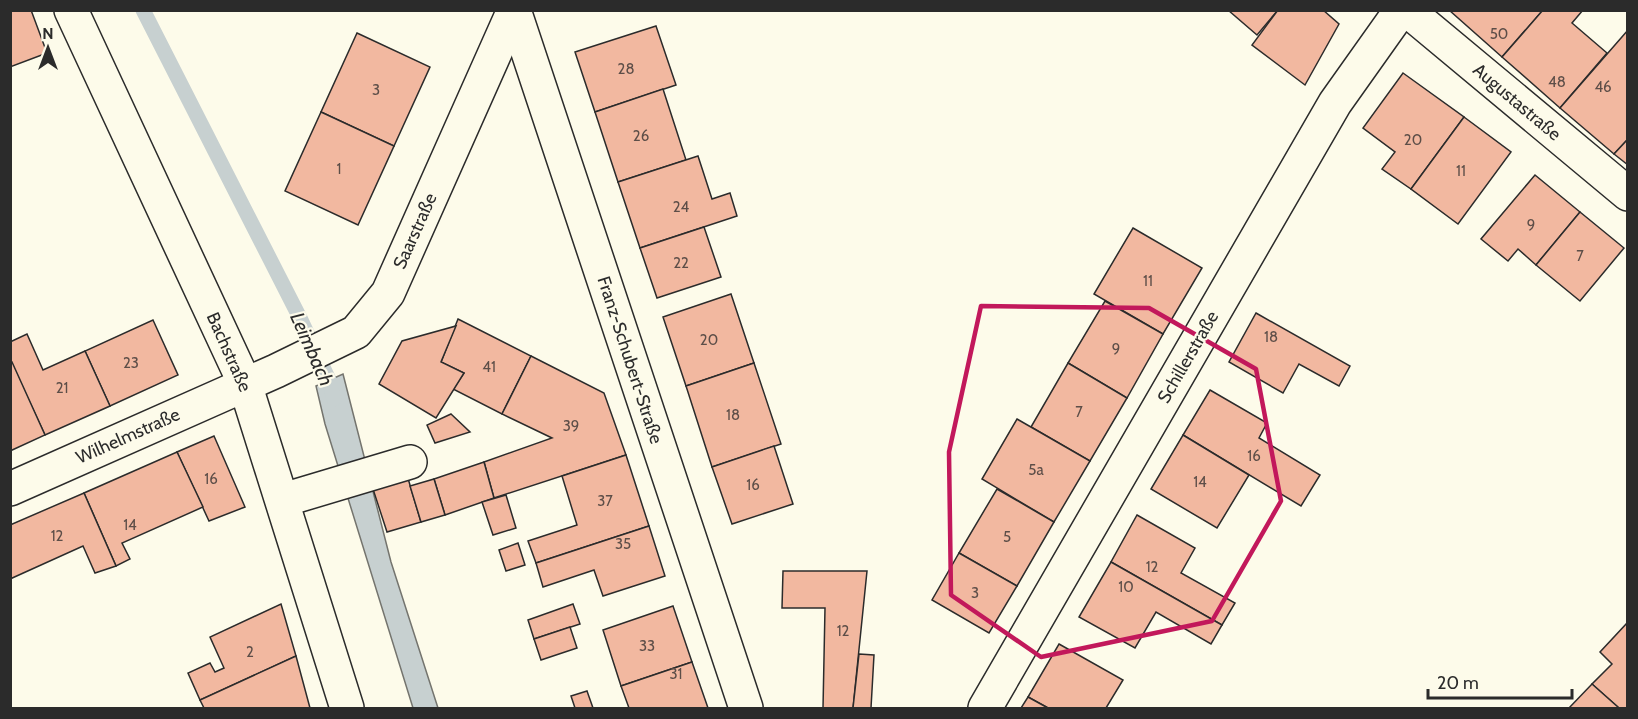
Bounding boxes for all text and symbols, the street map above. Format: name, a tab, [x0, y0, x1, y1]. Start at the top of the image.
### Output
north arrow	[18, 18, 78, 78]
text: N	[42, 24, 54, 43]
house number: 50	[1490, 25, 1508, 43]
street label: Augustastraße	[1469, 59, 1565, 145]
house number: 28	[618, 60, 634, 78]
house number: 48	[1548, 73, 1566, 91]
house number: 46	[1594, 78, 1612, 96]
house number: 3	[372, 81, 380, 99]
house number: 26	[633, 127, 649, 145]
house number: 20	[1404, 131, 1422, 149]
house number: 1	[337, 160, 341, 178]
house number: 11	[1456, 162, 1466, 180]
street label: Saarstraße	[389, 190, 441, 272]
house number: 24	[673, 198, 690, 216]
house number: 9	[1527, 216, 1535, 234]
house number: 7	[1576, 247, 1584, 265]
house number: 22	[673, 254, 689, 272]
house number: 11	[1143, 272, 1153, 290]
street label: Franz-Schubert-Straße	[593, 274, 667, 446]
street label: Schillerstraße	[1153, 307, 1223, 407]
water label: Leimbach	[285, 308, 339, 390]
street label: Bachstraße	[202, 309, 256, 395]
house number: 18	[1264, 328, 1278, 346]
house number: 20	[700, 331, 718, 349]
house number: 9	[1112, 340, 1120, 358]
house number: 23	[123, 354, 139, 372]
house number: 41	[482, 358, 496, 376]
house number: 21	[56, 379, 68, 397]
street label: Wilhelmstraße	[73, 403, 183, 469]
house number: 7	[1075, 403, 1083, 421]
house number: 18	[726, 406, 740, 424]
house number: 39	[563, 417, 579, 435]
house number: 16	[1247, 447, 1261, 465]
house number: 5a	[1028, 461, 1044, 479]
house number: 16	[204, 470, 218, 488]
house number: 14	[1193, 473, 1207, 491]
house number: 16	[746, 476, 760, 494]
house number: 37	[597, 492, 613, 510]
house number: 14	[123, 516, 137, 534]
house number: 12	[51, 527, 64, 545]
house number: 5	[1003, 528, 1011, 546]
house number: 35	[615, 535, 631, 553]
house number: 12	[1146, 558, 1159, 576]
house number: 10	[1118, 578, 1134, 596]
house number: 3	[971, 584, 979, 602]
house number: 12	[837, 622, 850, 640]
house number: 33	[639, 637, 655, 655]
house number: 2	[246, 643, 254, 661]
scale bar	[1428, 662, 1572, 700]
house number: 31	[669, 665, 683, 683]
text: 20 m	[1437, 672, 1479, 694]

